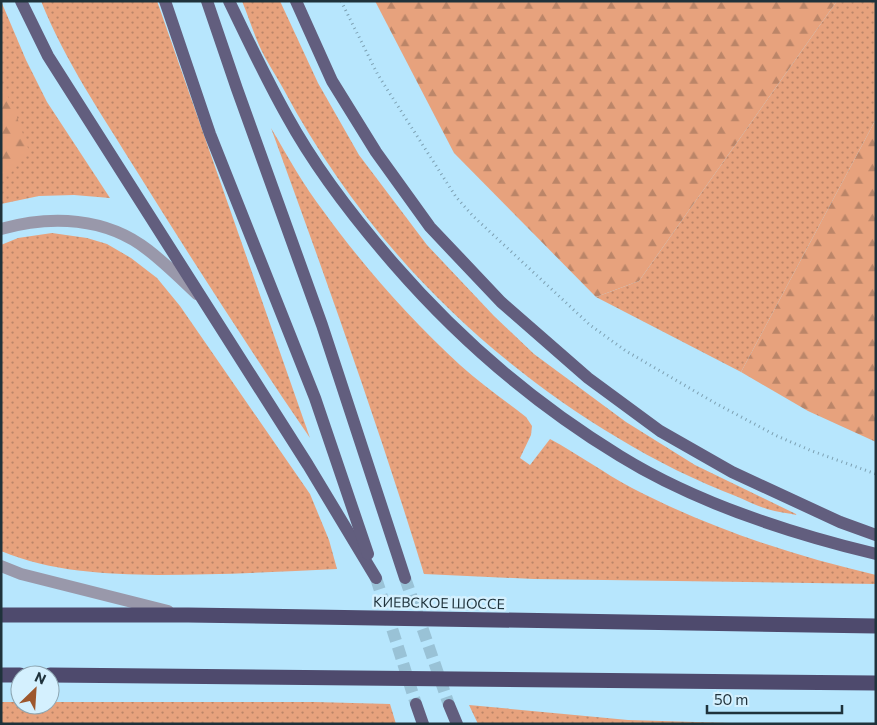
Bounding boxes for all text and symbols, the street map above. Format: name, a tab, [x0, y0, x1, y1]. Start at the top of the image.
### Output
street label: КИЕВСКОЕ ШОССЕ	[373, 593, 505, 612]
north arrow	[10, 665, 60, 715]
text: N	[32, 668, 49, 688]
scale bar	[707, 682, 842, 714]
text: 50 m	[714, 690, 748, 708]

